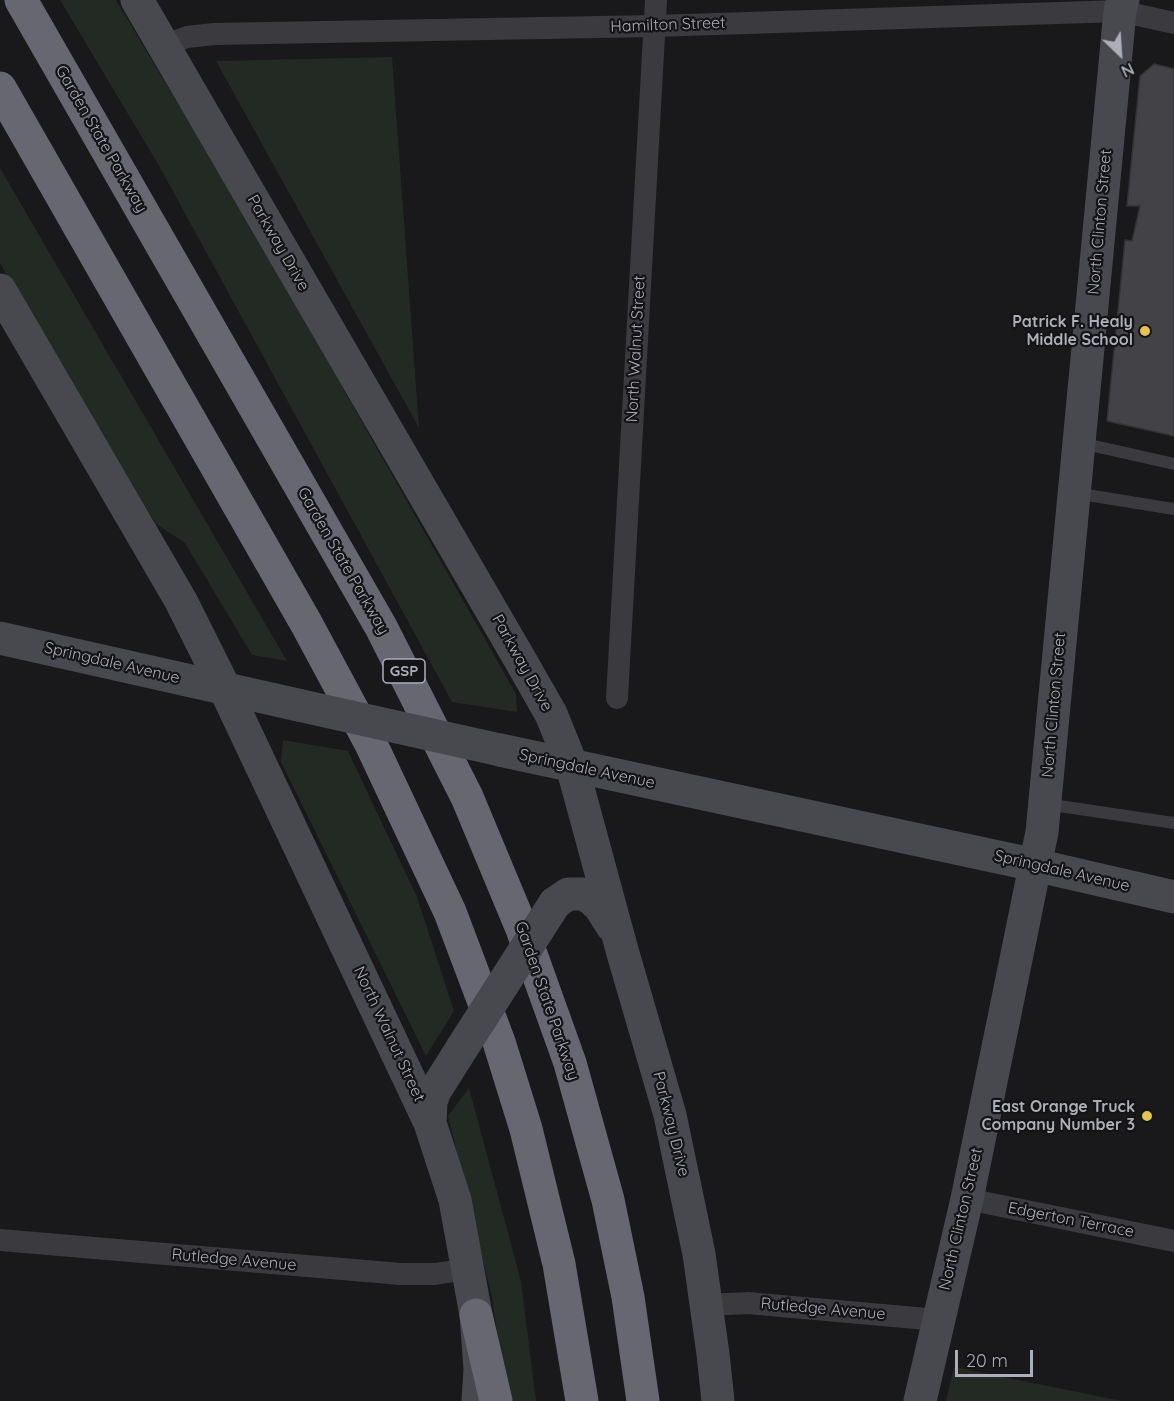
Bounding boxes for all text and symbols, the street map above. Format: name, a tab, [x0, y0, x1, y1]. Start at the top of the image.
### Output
street label: Hamilton Street	[610, 13, 726, 37]
north arrow	[1090, 24, 1150, 84]
text: N	[1118, 59, 1137, 82]
street label: Garden State Parkway	[51, 62, 151, 216]
street label: North Clinton Street	[1084, 149, 1116, 295]
street label: Parkway Drive	[243, 192, 313, 294]
street label: North Walnut Street	[623, 275, 649, 423]
place label: Patrick F. Healy Middle School	[1012, 312, 1133, 350]
marker: Patrick F. Healy Middle School	[1138, 324, 1152, 338]
street label: Garden State Parkway	[293, 484, 393, 638]
street label: Parkway Drive	[488, 611, 556, 715]
street label: North Clinton Street	[1038, 632, 1070, 778]
street label: Springdale Avenue	[42, 638, 182, 688]
road number: GSP	[383, 659, 425, 683]
street label: Springdale Avenue	[517, 745, 657, 793]
street label: Springdale Avenue	[992, 846, 1132, 896]
street label: Garden State Parkway	[511, 919, 583, 1083]
street label: North Walnut Street	[349, 963, 429, 1105]
street label: Parkway Drive	[649, 1069, 693, 1179]
place label: East Orange Truck Company Number 3	[981, 1097, 1135, 1135]
marker: East Orange Truck Company Number 3	[1140, 1109, 1154, 1123]
street label: North Clinton Street	[935, 1146, 987, 1292]
street label: Edgerton Terrace	[1006, 1198, 1136, 1242]
street label: Rutledge Avenue	[171, 1245, 297, 1275]
street label: Rutledge Avenue	[760, 1294, 886, 1324]
scale bar	[958, 1338, 1036, 1376]
text: 20 m	[966, 1349, 1008, 1372]

